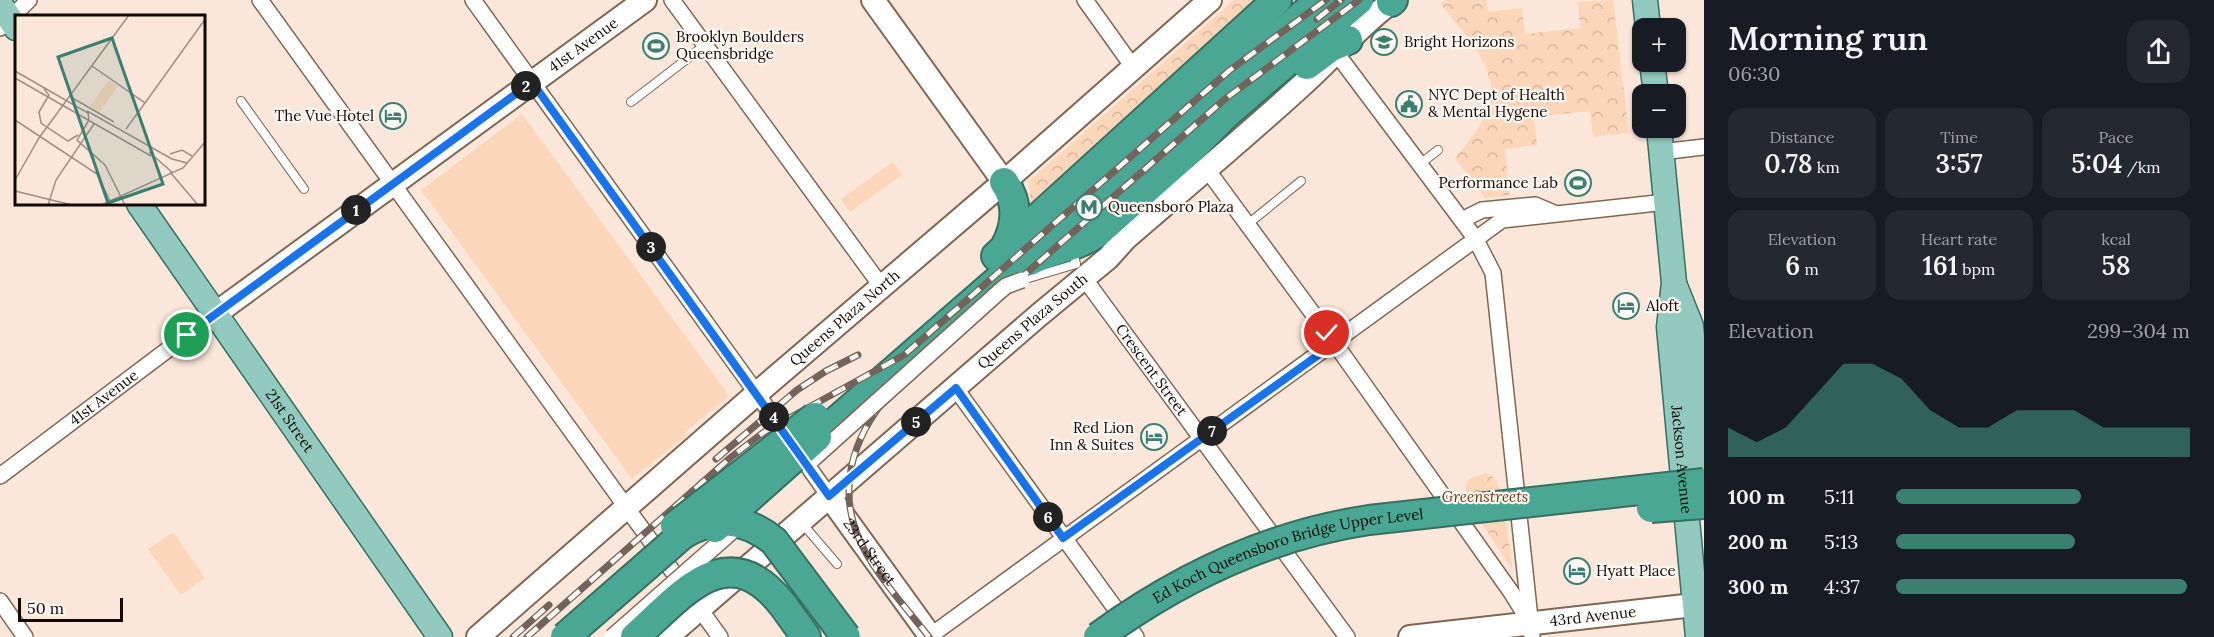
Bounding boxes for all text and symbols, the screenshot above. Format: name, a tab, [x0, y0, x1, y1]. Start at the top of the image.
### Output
street label: 41st Avenue	[545, 13, 621, 76]
inset map	[15, 15, 206, 206]
text: Morning run	[1728, 17, 1928, 59]
map controls	[1632, 18, 1686, 138]
button: +	[1632, 18, 1686, 72]
button: share	[2127, 20, 2190, 83]
place label: Brooklyn Boulders Queensbridge	[676, 27, 804, 63]
school or university icon: Bright Horizons	[1369, 27, 1399, 57]
sports icon: Brooklyn Boulders Queensbridge	[641, 31, 671, 61]
place label: Bright Horizons	[1404, 32, 1514, 51]
text: 06:30	[1728, 61, 1781, 86]
pin: 2	[511, 71, 541, 101]
text: 2	[522, 76, 530, 96]
button: −	[1632, 84, 1686, 138]
place label: NYC Dept of Health & Mental Hygene	[1428, 85, 1565, 121]
public building icon: NYC Dept of Health & Mental Hygene	[1394, 89, 1424, 119]
hotel icon: The Vue Hotel	[378, 101, 408, 131]
place label: The Vue Hotel	[275, 106, 374, 125]
text: Distance	[1769, 127, 1835, 147]
text: Time	[1940, 127, 1978, 147]
text: Pace	[2099, 127, 2133, 147]
text: 0.78	[1764, 147, 1813, 180]
text: 3:57	[1935, 147, 1983, 180]
text: 5:04	[2071, 147, 2123, 180]
text: km	[1813, 157, 1840, 177]
text: /km	[2123, 157, 2161, 177]
sports icon: Performance Lab	[1563, 168, 1593, 198]
place label: Performance Lab	[1438, 173, 1558, 192]
metro station icon: Queensboro Plaza	[1074, 192, 1104, 222]
pin: 1	[341, 195, 371, 225]
place label: Queensboro Plaza	[1108, 197, 1234, 216]
text: 1	[353, 200, 359, 220]
text: Elevation	[1768, 229, 1836, 249]
text: Heart rate	[1921, 229, 1997, 249]
text: kcal	[2101, 229, 2131, 249]
pin: 3	[636, 232, 666, 262]
text: 3	[647, 237, 655, 257]
text: 6	[1785, 249, 1800, 282]
text: 161	[1923, 249, 1958, 282]
text: 58	[2102, 249, 2130, 282]
text: m	[1800, 259, 1819, 279]
text: bpm	[1958, 259, 1995, 279]
street label: Queens Plaza North	[785, 265, 903, 370]
street label: Queens Plaza South	[973, 269, 1091, 373]
hotel icon: Aloft	[1611, 291, 1641, 321]
place label: Aloft	[1645, 296, 1679, 315]
pin	[1301, 307, 1352, 358]
pin	[161, 309, 212, 360]
icon: check	[1310, 316, 1343, 349]
icon: arrive	[170, 318, 203, 351]
text: Elevation	[1728, 318, 1814, 343]
text: 299–304 m	[2087, 318, 2190, 343]
street label: Crescent Street	[1112, 320, 1192, 420]
street label: 41st Avenue	[65, 365, 142, 429]
street label: 21st Street	[262, 385, 319, 456]
pin: 4	[759, 402, 789, 432]
street label: Jackson Avenue	[1667, 403, 1696, 514]
text: 4	[770, 407, 778, 427]
pin: 5	[901, 407, 931, 437]
text: 5	[912, 412, 920, 432]
pin: 7	[1197, 416, 1227, 446]
place label: Red Lion Inn & Suites	[1050, 418, 1134, 454]
text: 7	[1208, 421, 1216, 441]
hotel icon: Red Lion Inn & Suites	[1139, 422, 1169, 452]
text: 100 m	[1728, 484, 1785, 509]
text: 5:11	[1824, 484, 1854, 509]
park label: Greenstreets	[1442, 487, 1528, 506]
pin: 6	[1033, 502, 1063, 532]
street label: Ed Koch Queensboro Bridge Upper Level	[1149, 504, 1424, 607]
text: 6	[1043, 507, 1053, 527]
street label: 23rd Street	[839, 514, 901, 589]
text: 200 m	[1728, 529, 1788, 554]
text: 5:13	[1824, 529, 1858, 554]
hotel icon: Hyatt Place	[1562, 556, 1592, 586]
place label: Hyatt Place	[1596, 561, 1676, 580]
text: 300 m	[1728, 574, 1788, 599]
text: 4:37	[1824, 574, 1860, 599]
scale bar	[18, 595, 123, 622]
text: 50 m	[27, 598, 64, 618]
street label: 43rd Avenue	[1549, 602, 1637, 630]

